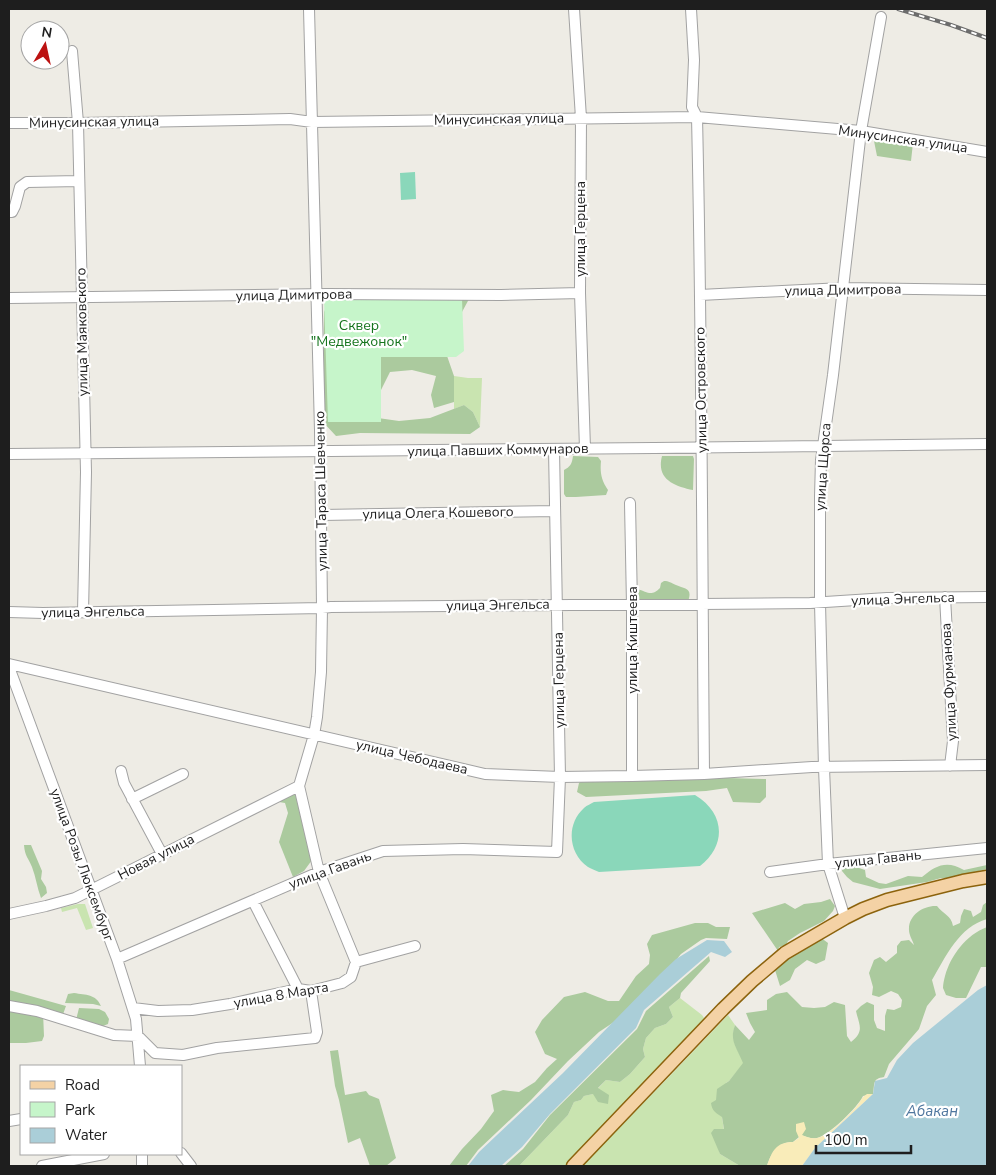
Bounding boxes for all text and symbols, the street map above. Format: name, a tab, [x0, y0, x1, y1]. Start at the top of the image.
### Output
north arrow	[20, 20, 70, 70]
text: N	[40, 22, 54, 43]
street label: Минусинская улица	[434, 108, 564, 130]
street label: Минусинская улица	[29, 111, 159, 133]
street label: Минусинская улица	[837, 121, 969, 157]
street label: улица Герцена	[571, 181, 590, 277]
street label: улица Маяковского	[71, 267, 93, 396]
street label: улица Димитрова	[784, 279, 902, 301]
street label: улица Димитрова	[235, 284, 353, 306]
park label: Сквер "Медвежонок"	[311, 316, 407, 351]
street label: улица Островского	[690, 327, 712, 453]
street label: улица Тараса Шевченко	[310, 411, 332, 571]
street label: улица Щорса	[810, 422, 836, 512]
street label: улица Павших Коммунаров	[407, 439, 589, 461]
street label: улица Олега Кошевого	[362, 502, 514, 524]
street label: улица Киштеева	[623, 586, 642, 694]
street label: улица Энгельса	[851, 588, 955, 610]
street label: улица Энгельса	[446, 595, 550, 615]
street label: улица Энгельса	[41, 602, 145, 622]
street label: улица Фурманова	[936, 622, 962, 742]
street label: улица Герцена	[549, 632, 569, 728]
street label: улица Чебодаева	[354, 735, 470, 779]
street label: улица Розы Люксембург	[45, 786, 119, 944]
street label: Новая улица	[114, 829, 198, 885]
street label: улица Гавань	[834, 845, 922, 873]
street label: улица Гавань	[286, 846, 374, 894]
street label: улица 8 Марта	[232, 977, 330, 1013]
legend	[20, 1065, 182, 1155]
text: Road	[65, 1075, 100, 1095]
text: Park	[65, 1100, 95, 1120]
water label: Абакан	[905, 1101, 958, 1121]
scale bar	[816, 1122, 911, 1154]
text: Water	[65, 1125, 108, 1145]
text: 100 m	[824, 1130, 868, 1150]

